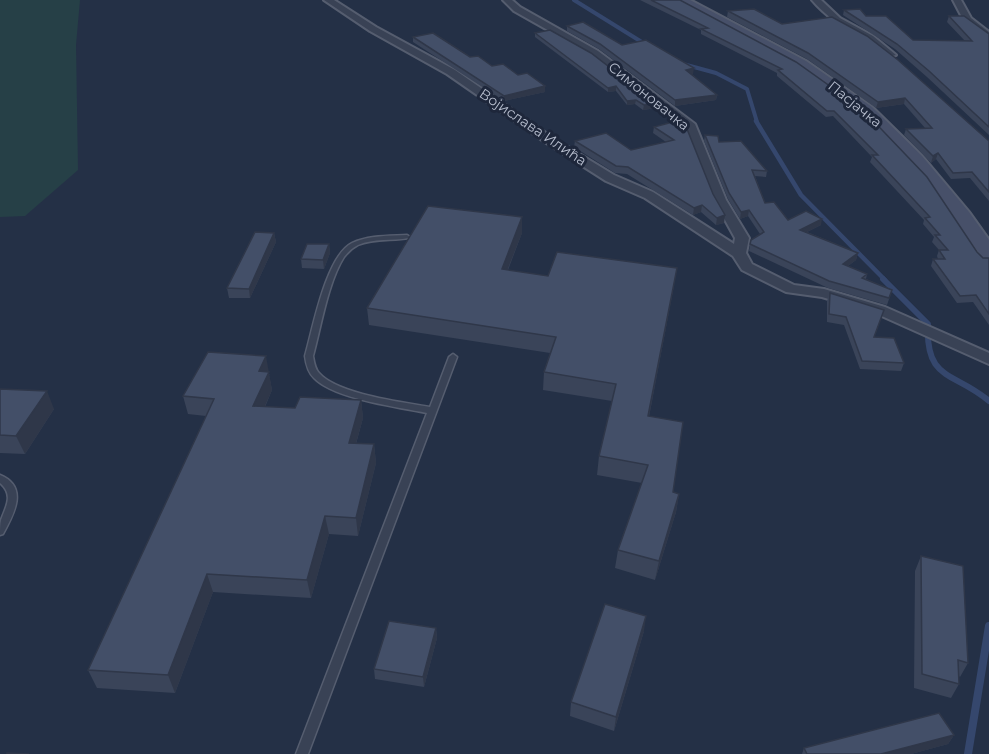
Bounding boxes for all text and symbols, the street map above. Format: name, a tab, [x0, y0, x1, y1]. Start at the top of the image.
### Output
street label: Симоновачка	[605, 58, 693, 134]
street label: Пасјачка	[824, 77, 886, 131]
street label: Војислава Илића	[476, 84, 590, 170]

